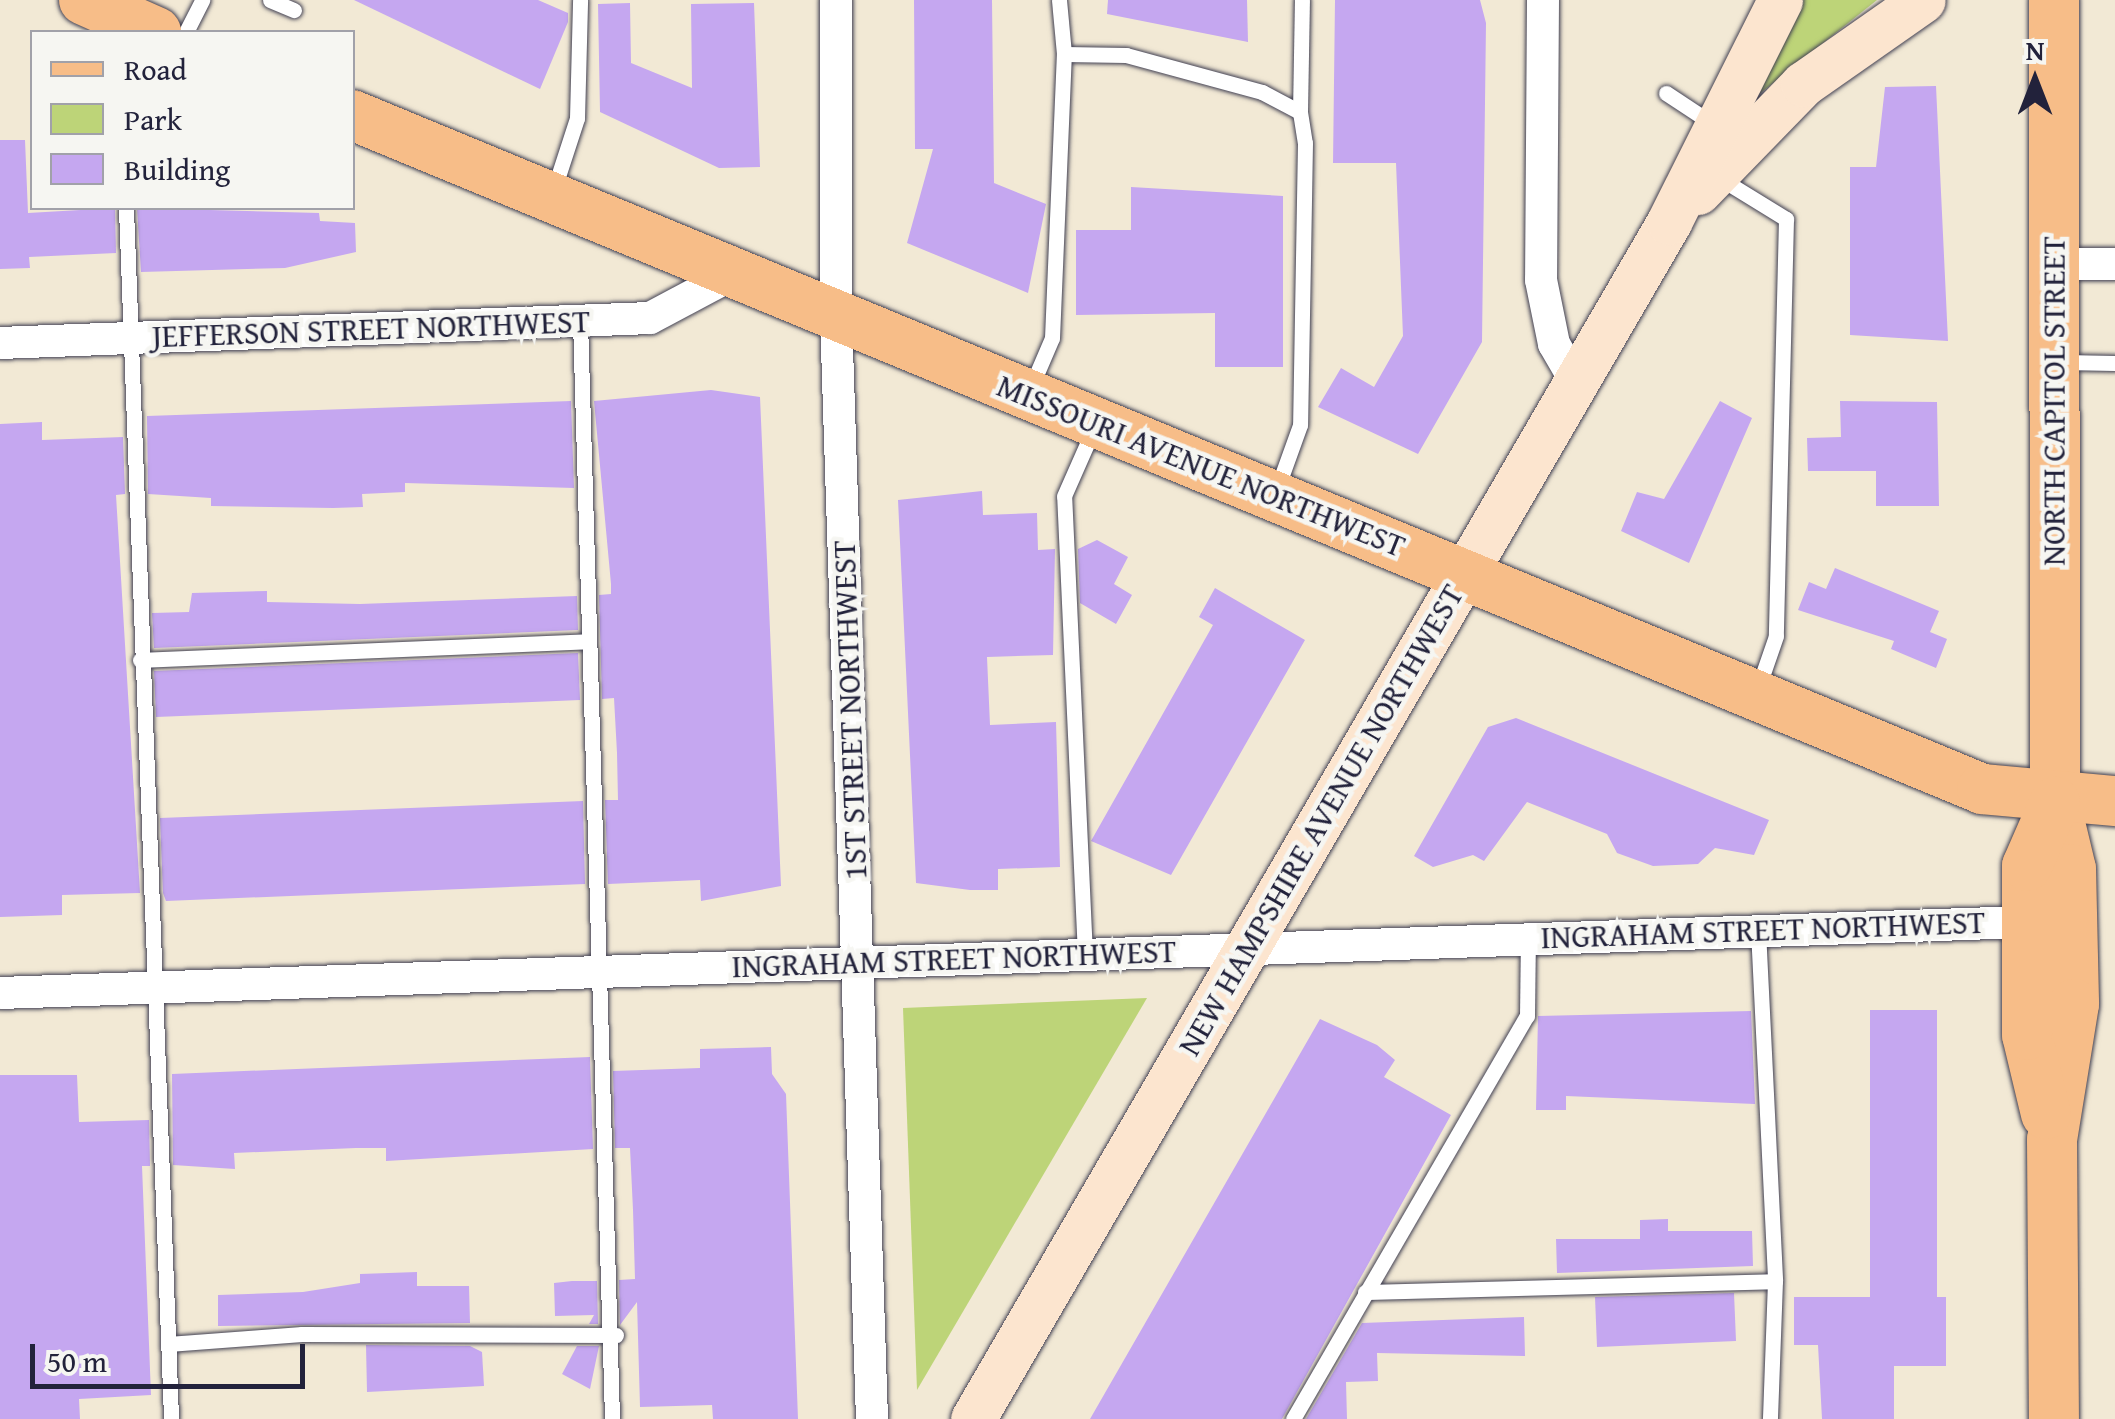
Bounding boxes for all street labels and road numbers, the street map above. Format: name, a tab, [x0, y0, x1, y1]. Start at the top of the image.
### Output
street label: NORTH CAPITOL STREET	[2035, 236, 2073, 566]
street label: JEFFERSON STREET NORTHWEST	[151, 302, 591, 356]
street label: MISSOURI AVENUE NORTHWEST	[991, 366, 1411, 566]
street label: 1ST STREET NORTHWEST	[825, 540, 875, 880]
street label: NEW HAMPSHIRE AVENUE NORTHWEST	[1170, 578, 1472, 1062]
street label: INGRAHAM STREET NORTHWEST	[1540, 903, 1986, 957]
street label: INGRAHAM STREET NORTHWEST	[731, 932, 1177, 986]

